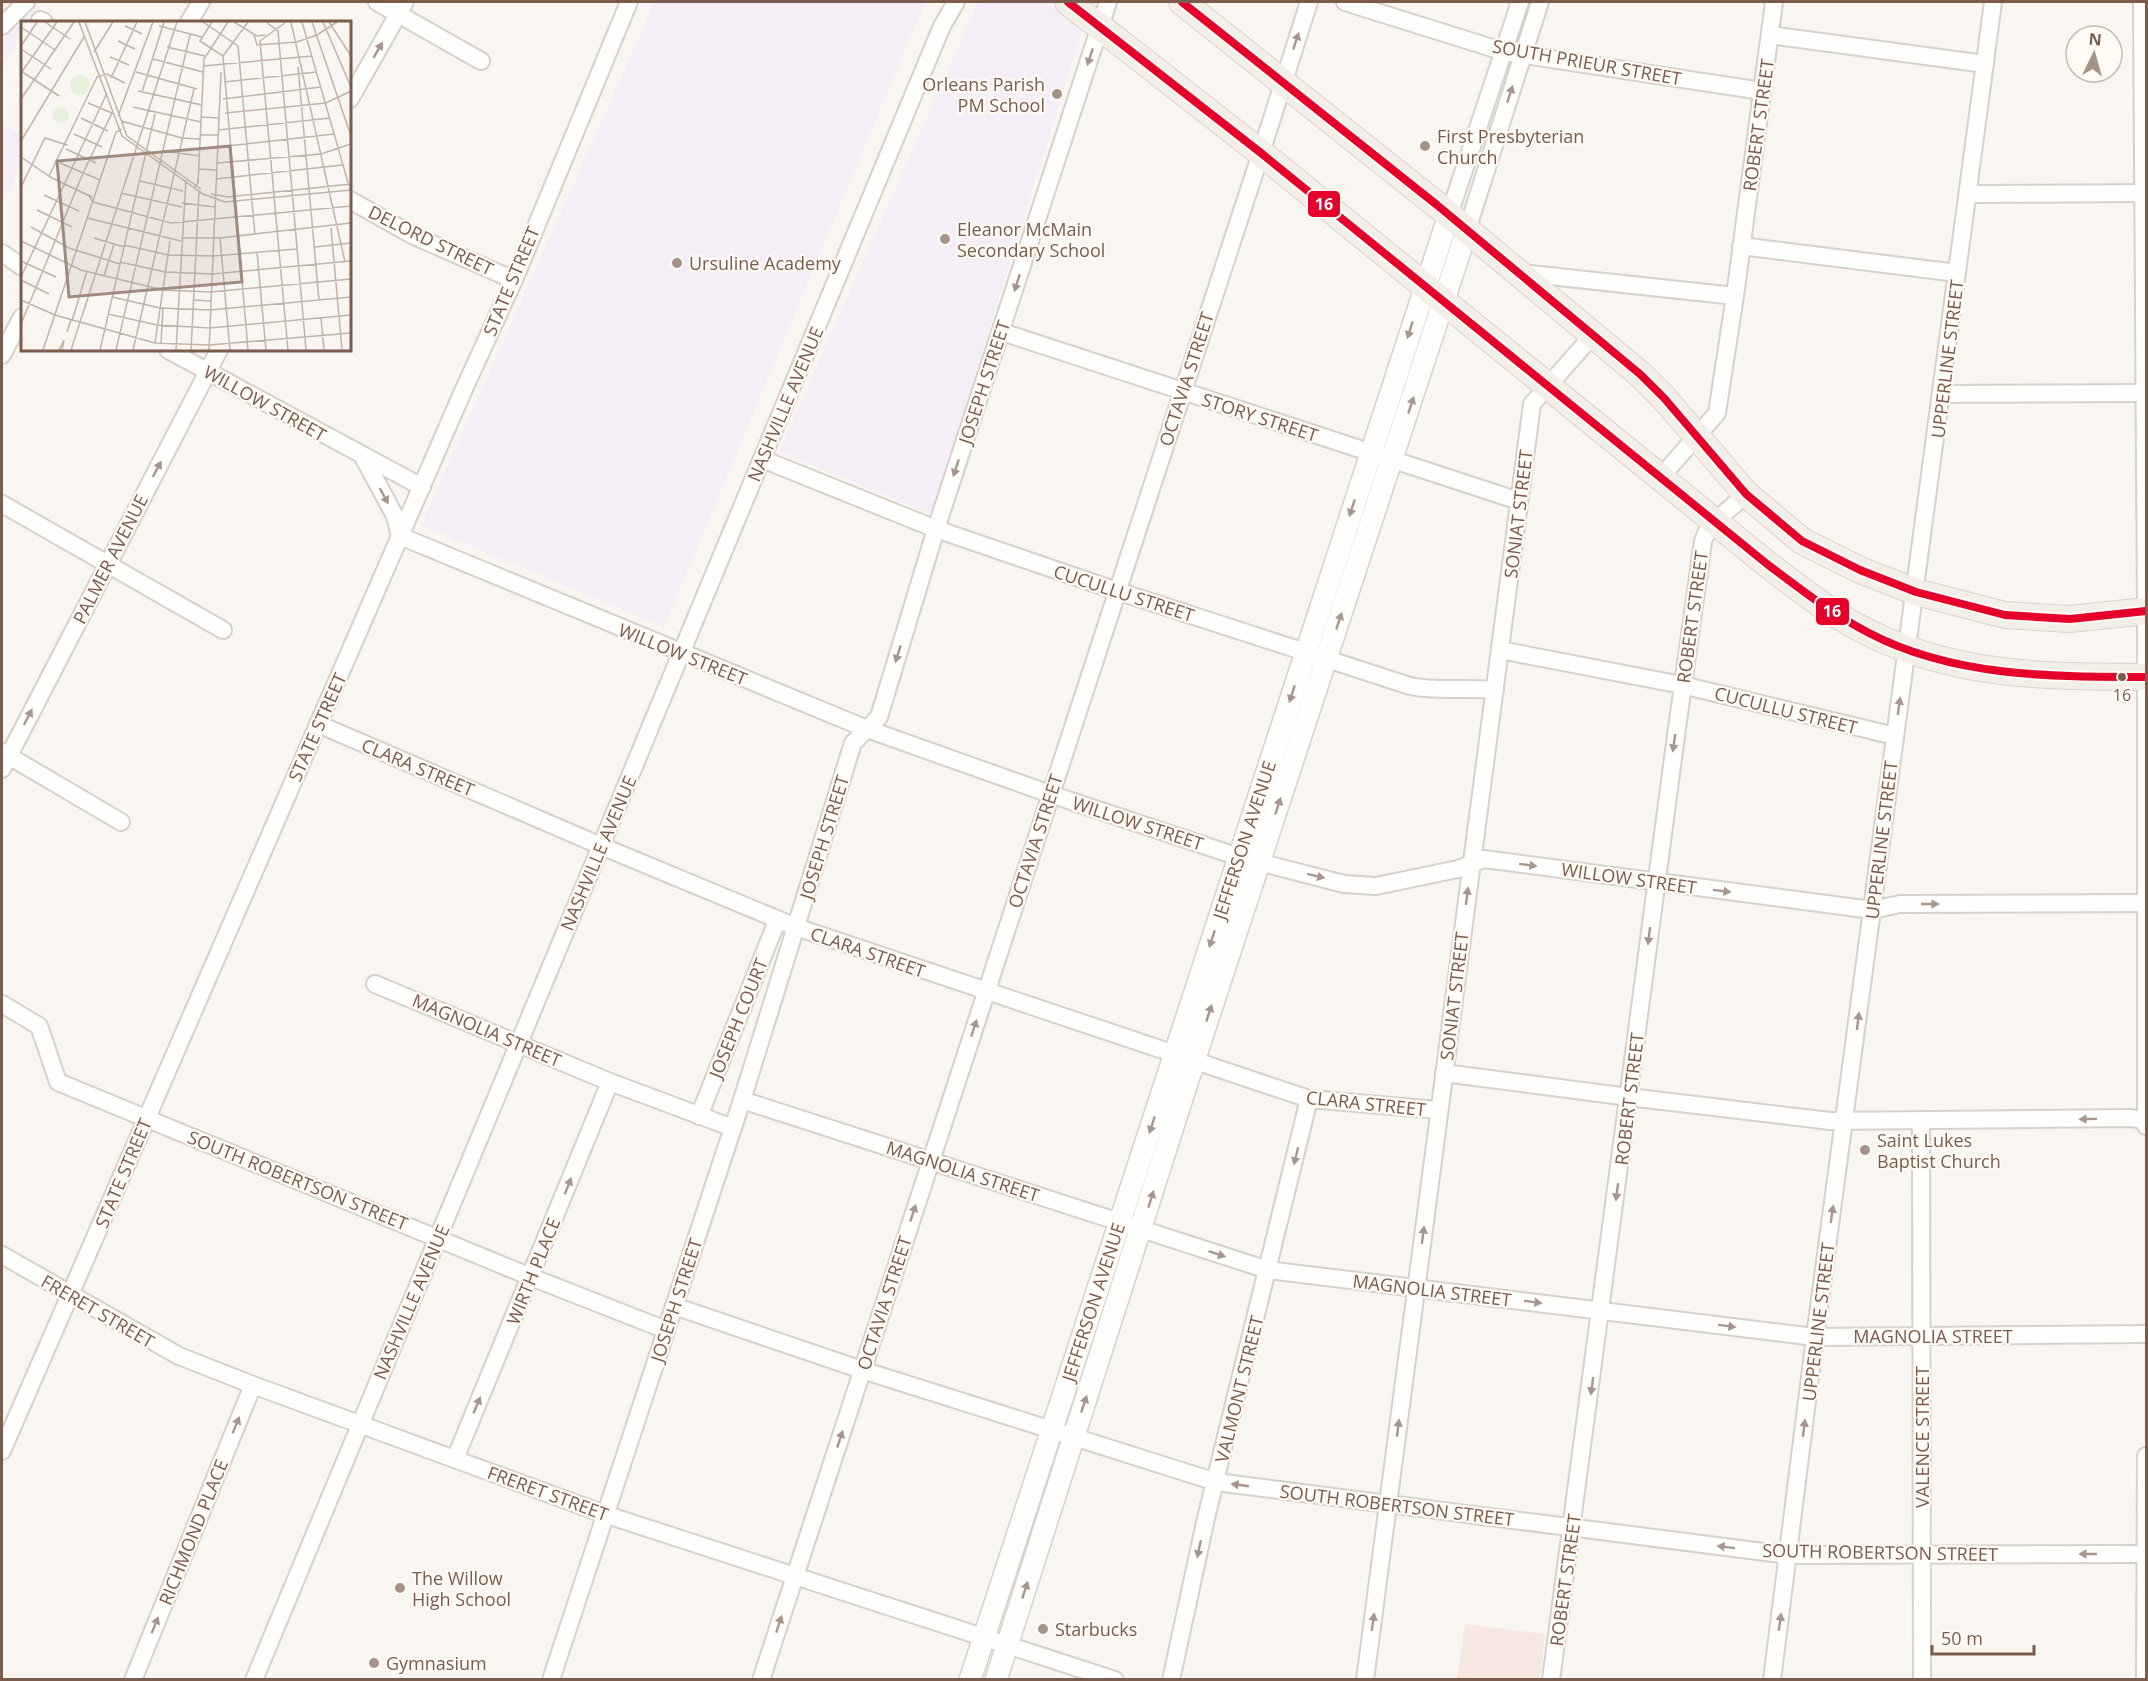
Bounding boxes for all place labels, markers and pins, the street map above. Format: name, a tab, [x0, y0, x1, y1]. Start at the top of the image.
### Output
place label: Orleans Parish PM School	[922, 72, 1045, 117]
marker: Orleans Parish PM School	[1050, 87, 1064, 101]
place label: First Presbyterian Church	[1437, 124, 1584, 169]
marker: First Presbyterian Church	[1418, 139, 1432, 153]
line badge: 16	[1307, 190, 1341, 218]
place label: Eleanor McMain Secondary School	[957, 217, 1105, 262]
marker: Eleanor McMain Secondary School	[938, 232, 952, 246]
place label: Ursuline Academy	[689, 251, 842, 275]
marker: Ursuline Academy	[670, 256, 684, 270]
line badge: 16	[1815, 597, 1850, 626]
marker: 16	[2116, 671, 2128, 683]
place label: 16	[2113, 684, 2131, 706]
place label: Saint Lukes Baptist Church	[1877, 1128, 2001, 1173]
marker: Saint Lukes Baptist Church	[1858, 1143, 1872, 1157]
place label: The Willow High School	[412, 1566, 511, 1611]
marker: The Willow High School	[393, 1581, 407, 1595]
place label: Starbucks	[1055, 1617, 1137, 1641]
marker: Starbucks	[1036, 1622, 1050, 1636]
place label: Gymnasium	[386, 1651, 487, 1675]
marker: Gymnasium	[367, 1656, 381, 1670]

